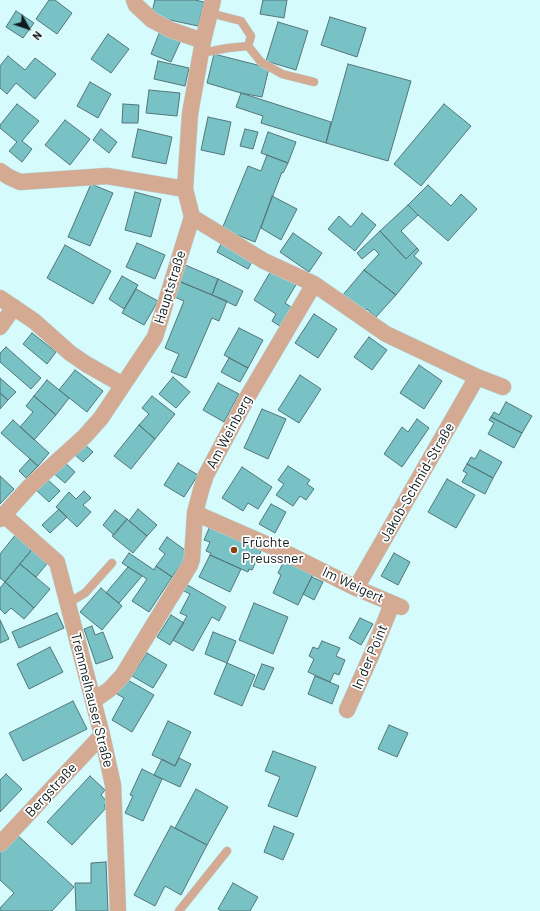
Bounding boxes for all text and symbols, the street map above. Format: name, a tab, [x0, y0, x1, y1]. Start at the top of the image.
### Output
north arrow	[8, 8, 48, 48]
text: N	[30, 29, 45, 43]
street label: Hauptstraße	[151, 248, 189, 326]
street label: Am Weinberg	[203, 393, 255, 471]
street label: Jakob-Schmid-Straße	[376, 419, 458, 545]
place label: Früchte Preussner	[242, 534, 304, 566]
marker: Früchte Preussner	[229, 545, 239, 555]
street label: Im Weigert	[320, 563, 386, 607]
street label: In der Point	[349, 622, 391, 692]
street label: Tremmelhauser Straße	[67, 631, 117, 769]
street label: Bergstraße	[22, 759, 80, 821]

